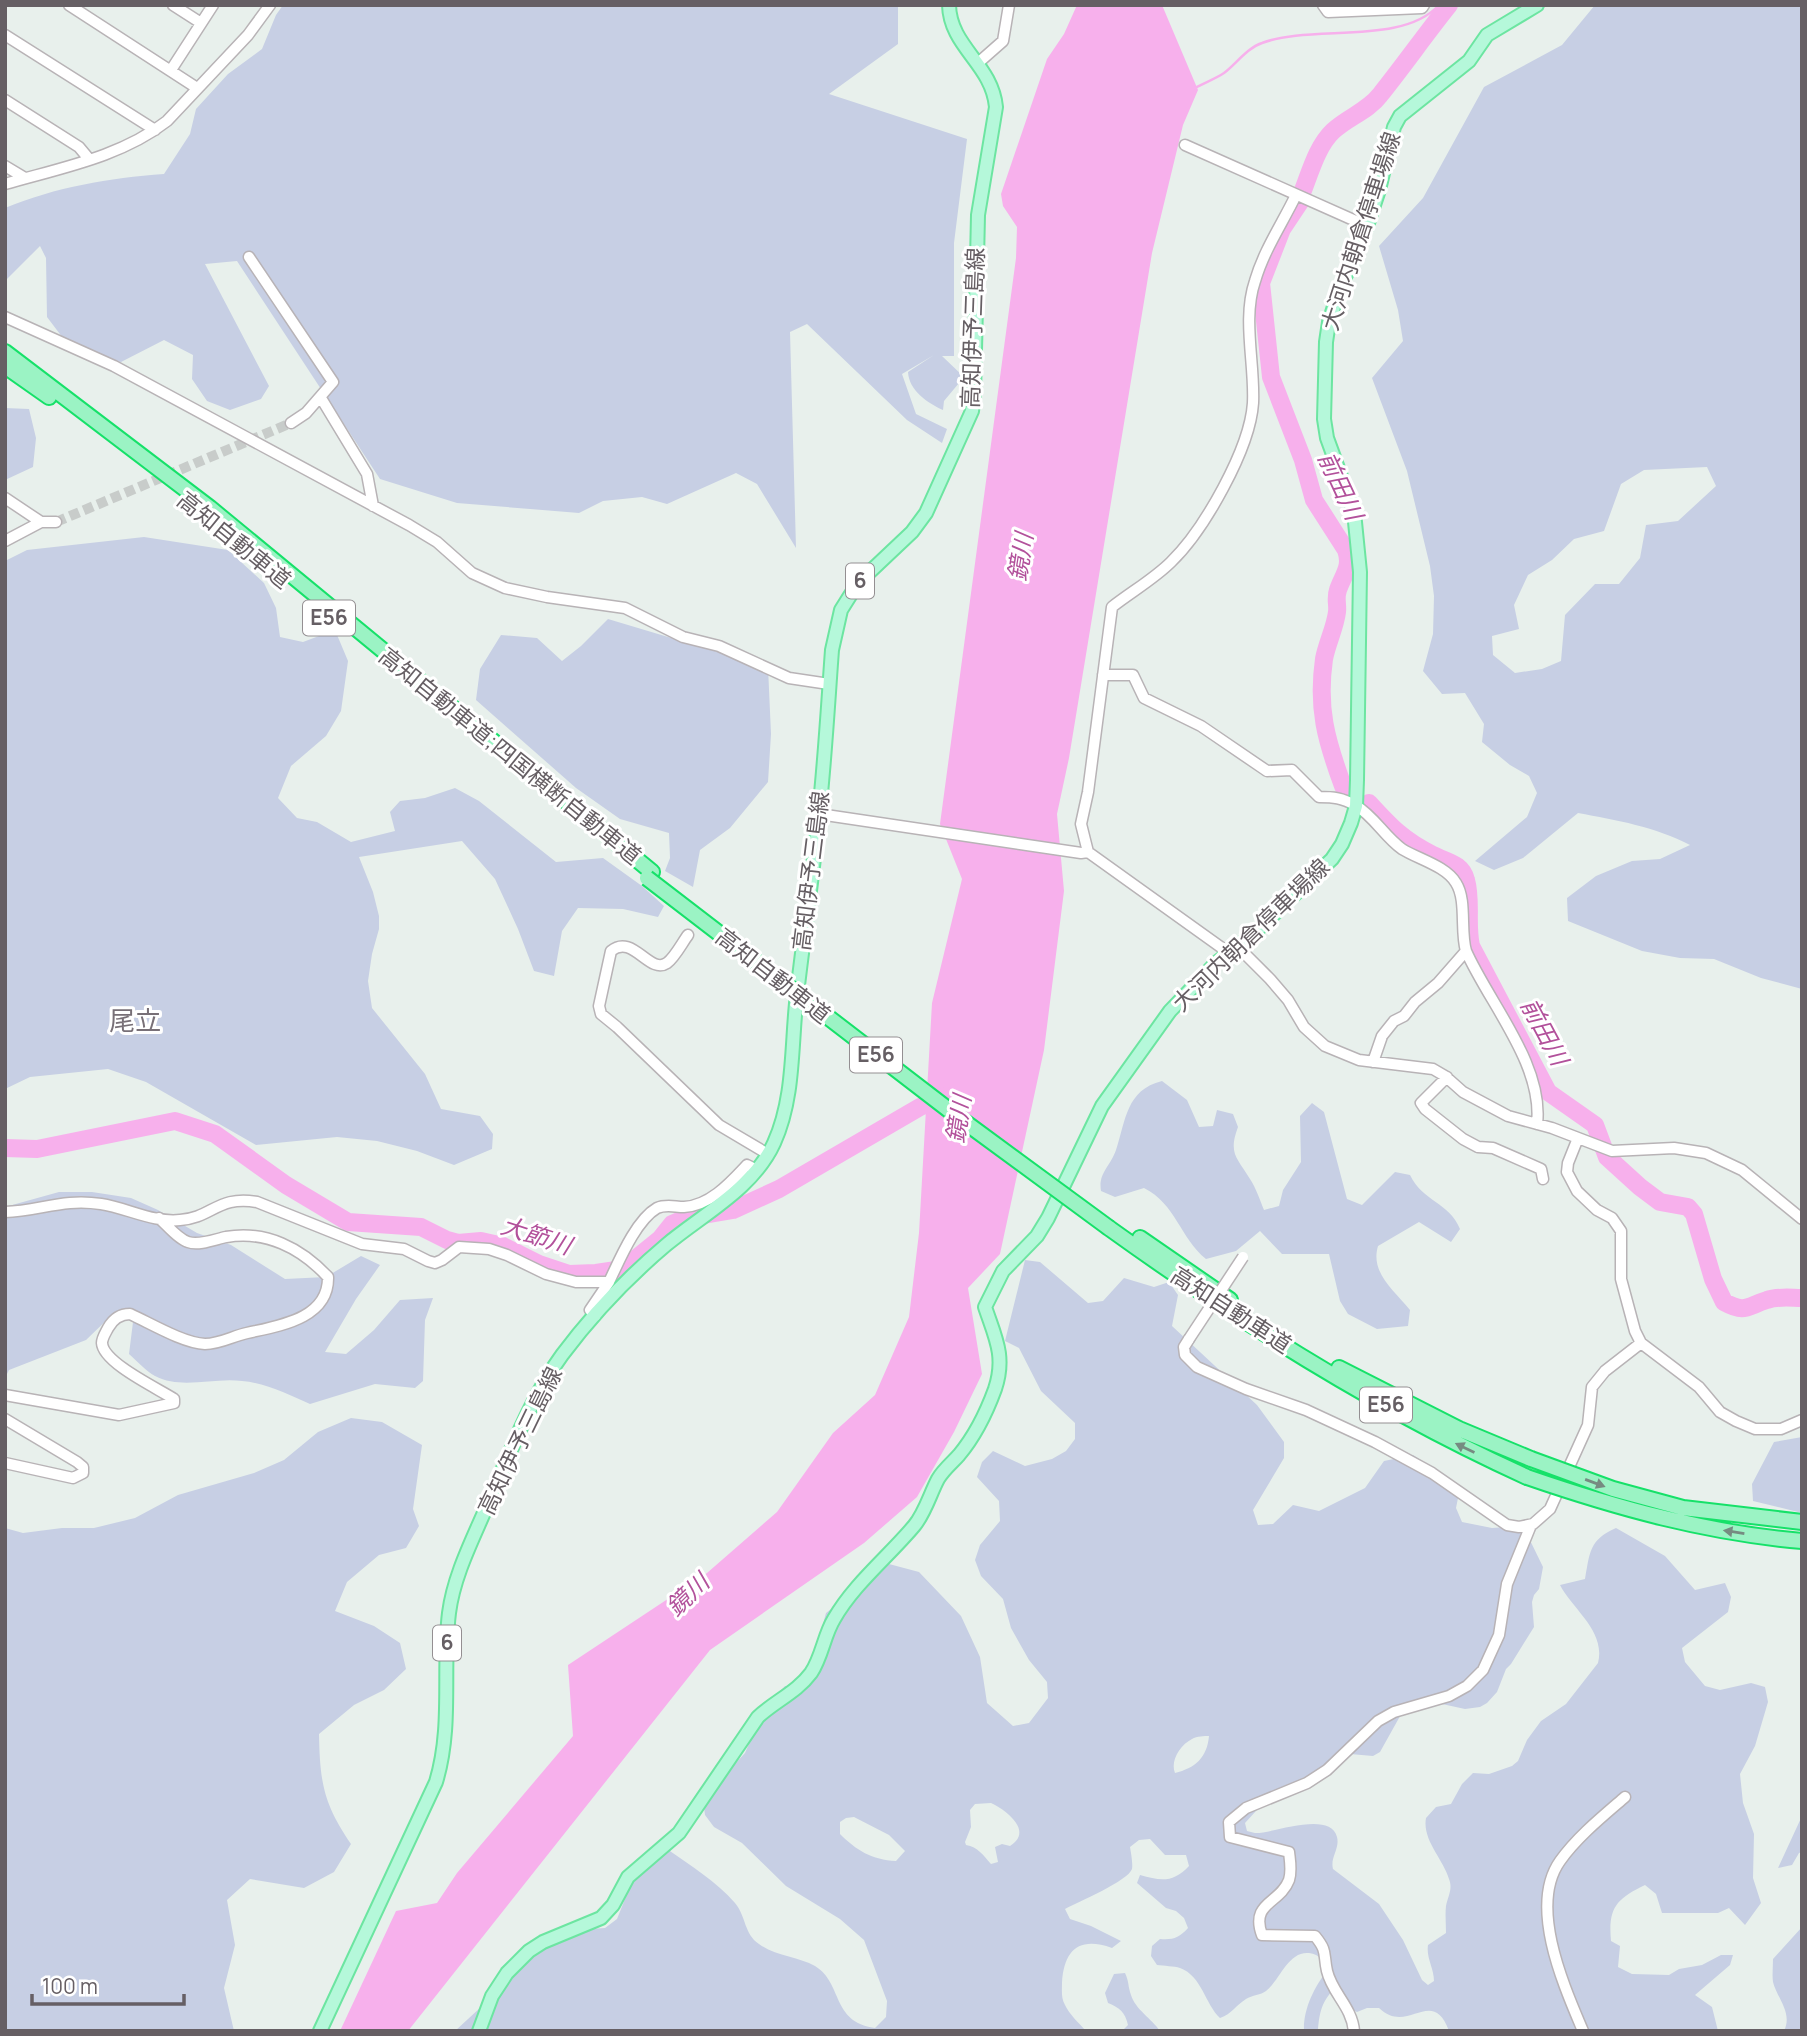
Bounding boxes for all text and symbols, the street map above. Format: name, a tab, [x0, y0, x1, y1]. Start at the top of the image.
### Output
street label: 大河内朝倉停車場線	[1313, 127, 1407, 334]
street label: 高知伊予三島線	[953, 247, 991, 409]
water label: 前田川	[1311, 446, 1373, 528]
street label: 高知自動車道	[171, 483, 298, 595]
water label: 鏡川	[999, 528, 1040, 583]
road number: 6	[846, 564, 874, 598]
road number: E56	[303, 600, 355, 636]
street label: 高知自動車道;四国横断自動車道	[373, 639, 649, 871]
street label: 高知伊予三島線	[784, 789, 836, 953]
street label: 大河内朝倉停車場線	[1165, 851, 1336, 1018]
street label: 高知自動車道	[709, 920, 838, 1030]
water label: 前田川	[1514, 992, 1578, 1073]
district label: 尾立	[109, 1002, 161, 1038]
road number: E56	[850, 1038, 902, 1072]
water label: 鏡川	[937, 1090, 978, 1145]
water label: 大節川	[497, 1208, 579, 1262]
street label: 高知自動車道	[1165, 1258, 1298, 1360]
street label: 高知伊予三島線	[469, 1361, 569, 1520]
road number: E56	[1360, 1388, 1412, 1422]
one-way arrow	[1455, 1443, 1475, 1454]
one-way arrow	[1584, 1477, 1605, 1488]
one-way arrow	[1723, 1526, 1745, 1537]
water label: 鏡川	[658, 1563, 718, 1622]
road number: 6	[433, 1626, 461, 1660]
scale bar	[32, 1962, 184, 2006]
text: 100 m	[42, 1972, 98, 2000]

